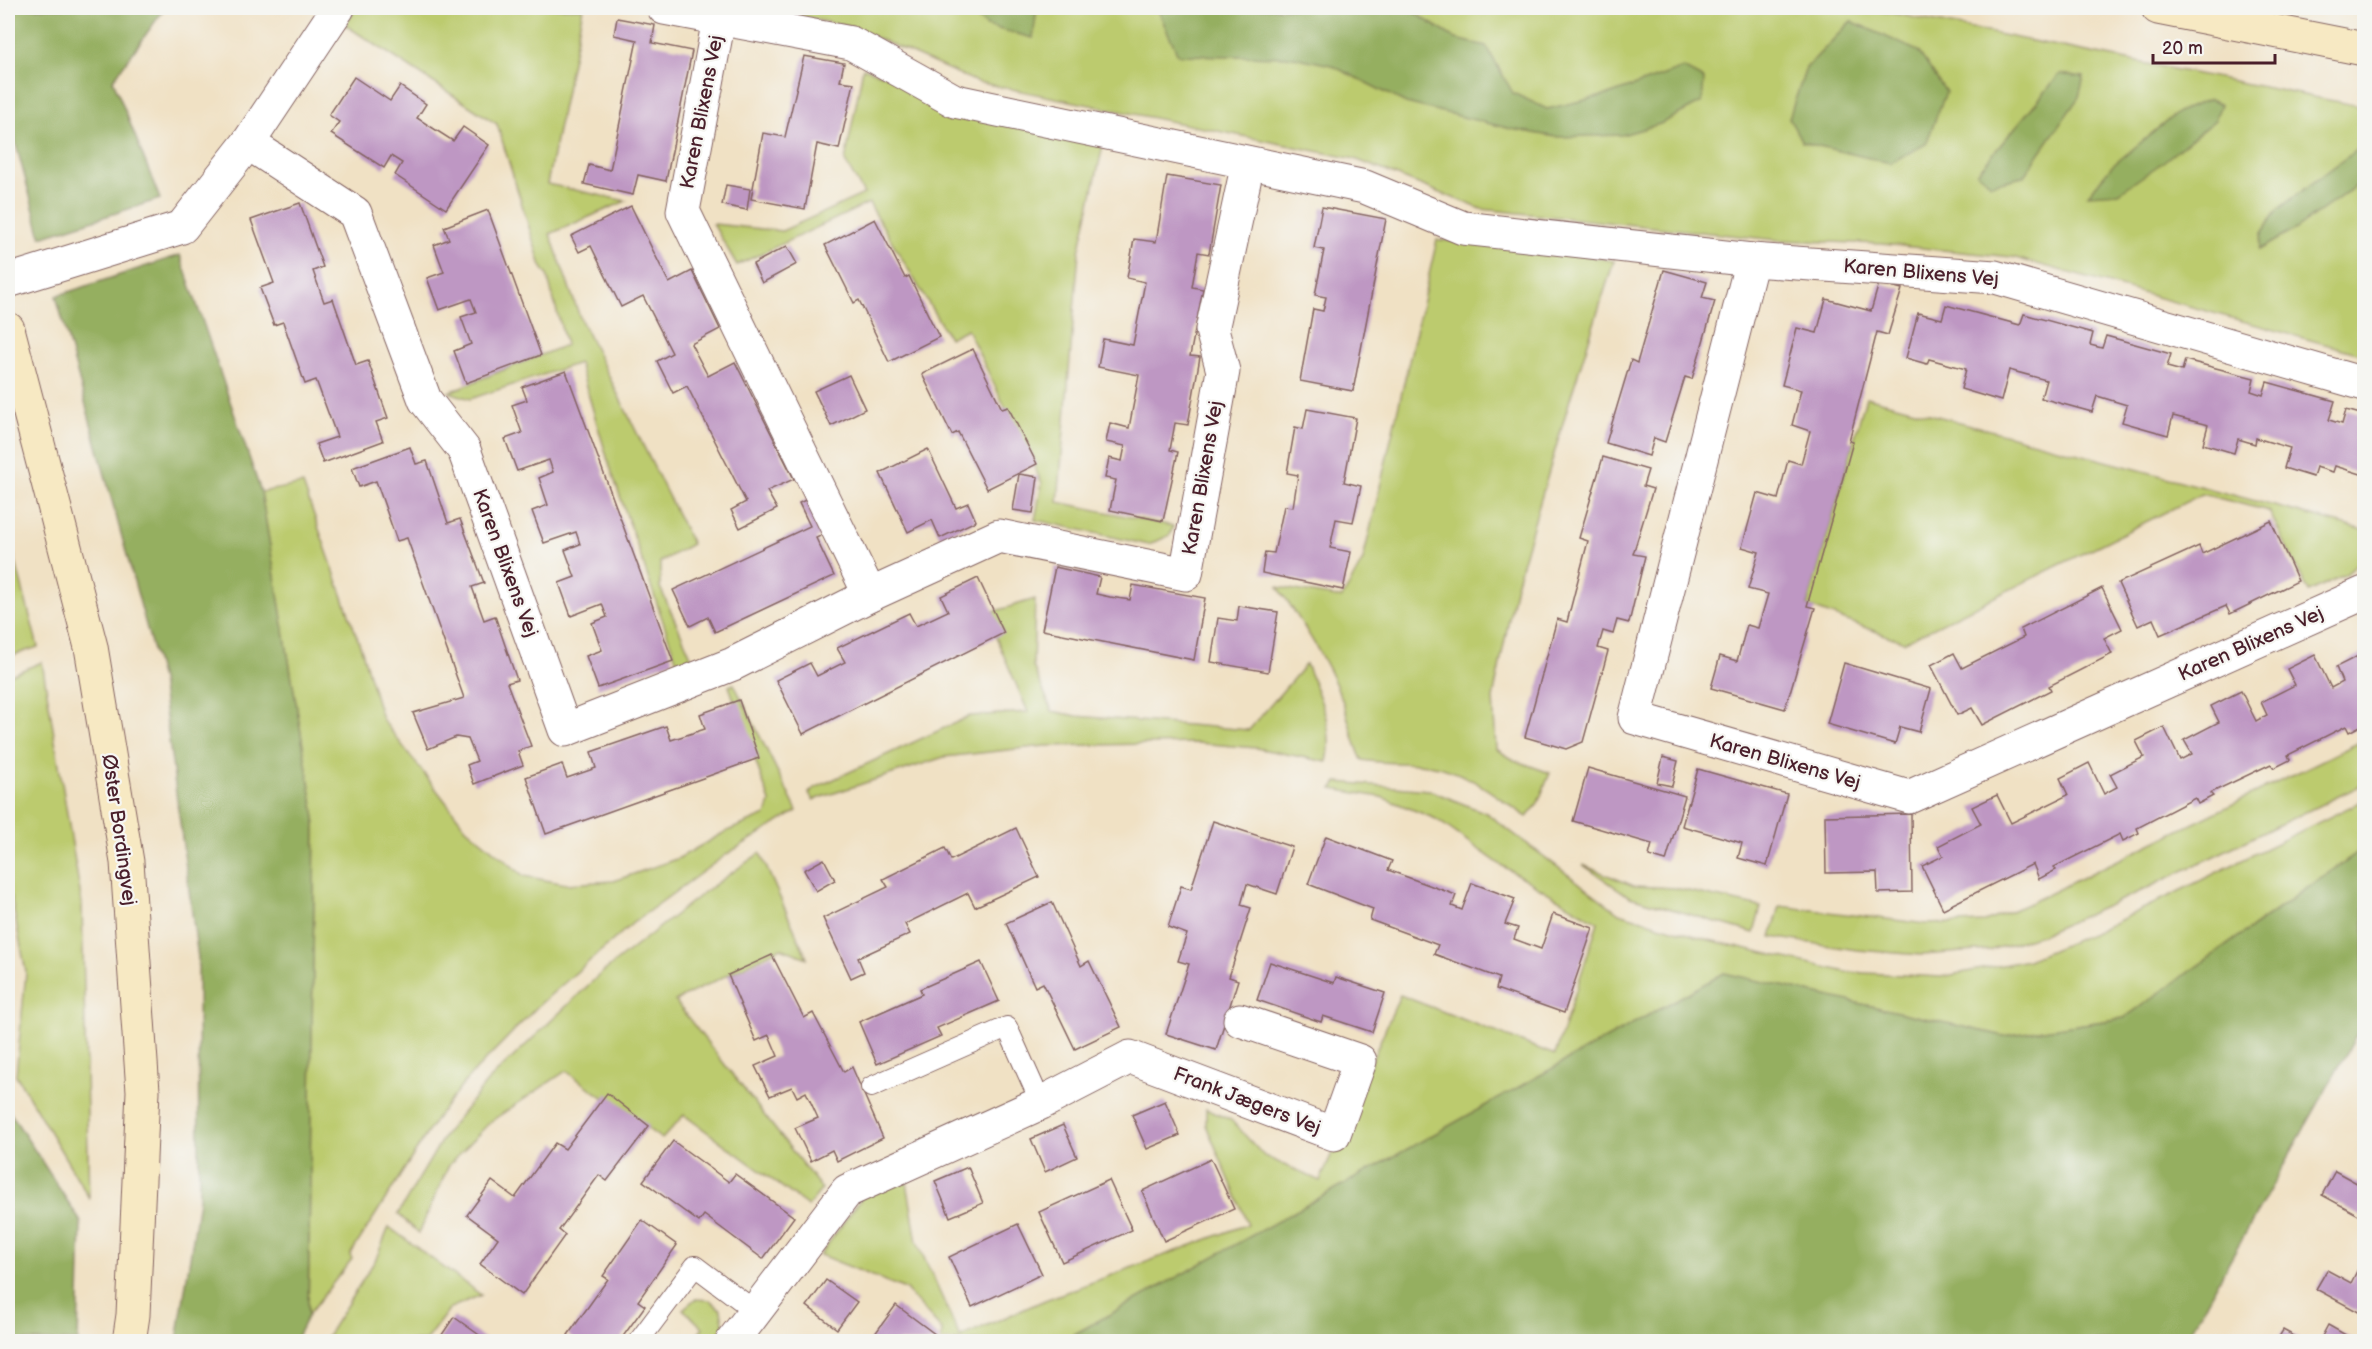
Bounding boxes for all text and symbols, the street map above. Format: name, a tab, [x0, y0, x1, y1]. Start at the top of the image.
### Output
scale bar	[2153, 27, 2274, 65]
street label: Karen Blixens Vej	[675, 33, 729, 191]
text: 20 m	[2162, 38, 2203, 59]
street label: Karen Blixens Vej	[1842, 254, 2000, 292]
street label: Karen Blixens Vej	[1178, 399, 1228, 557]
street label: Karen Blixens Vej	[467, 485, 543, 641]
street label: Karen Blixens Vej	[2175, 601, 2327, 687]
street label: Karen Blixens Vej	[1707, 729, 1863, 795]
street label: Øster Bordingvej	[97, 753, 141, 907]
street label: Frank Jægers Vej	[1170, 1062, 1324, 1140]

